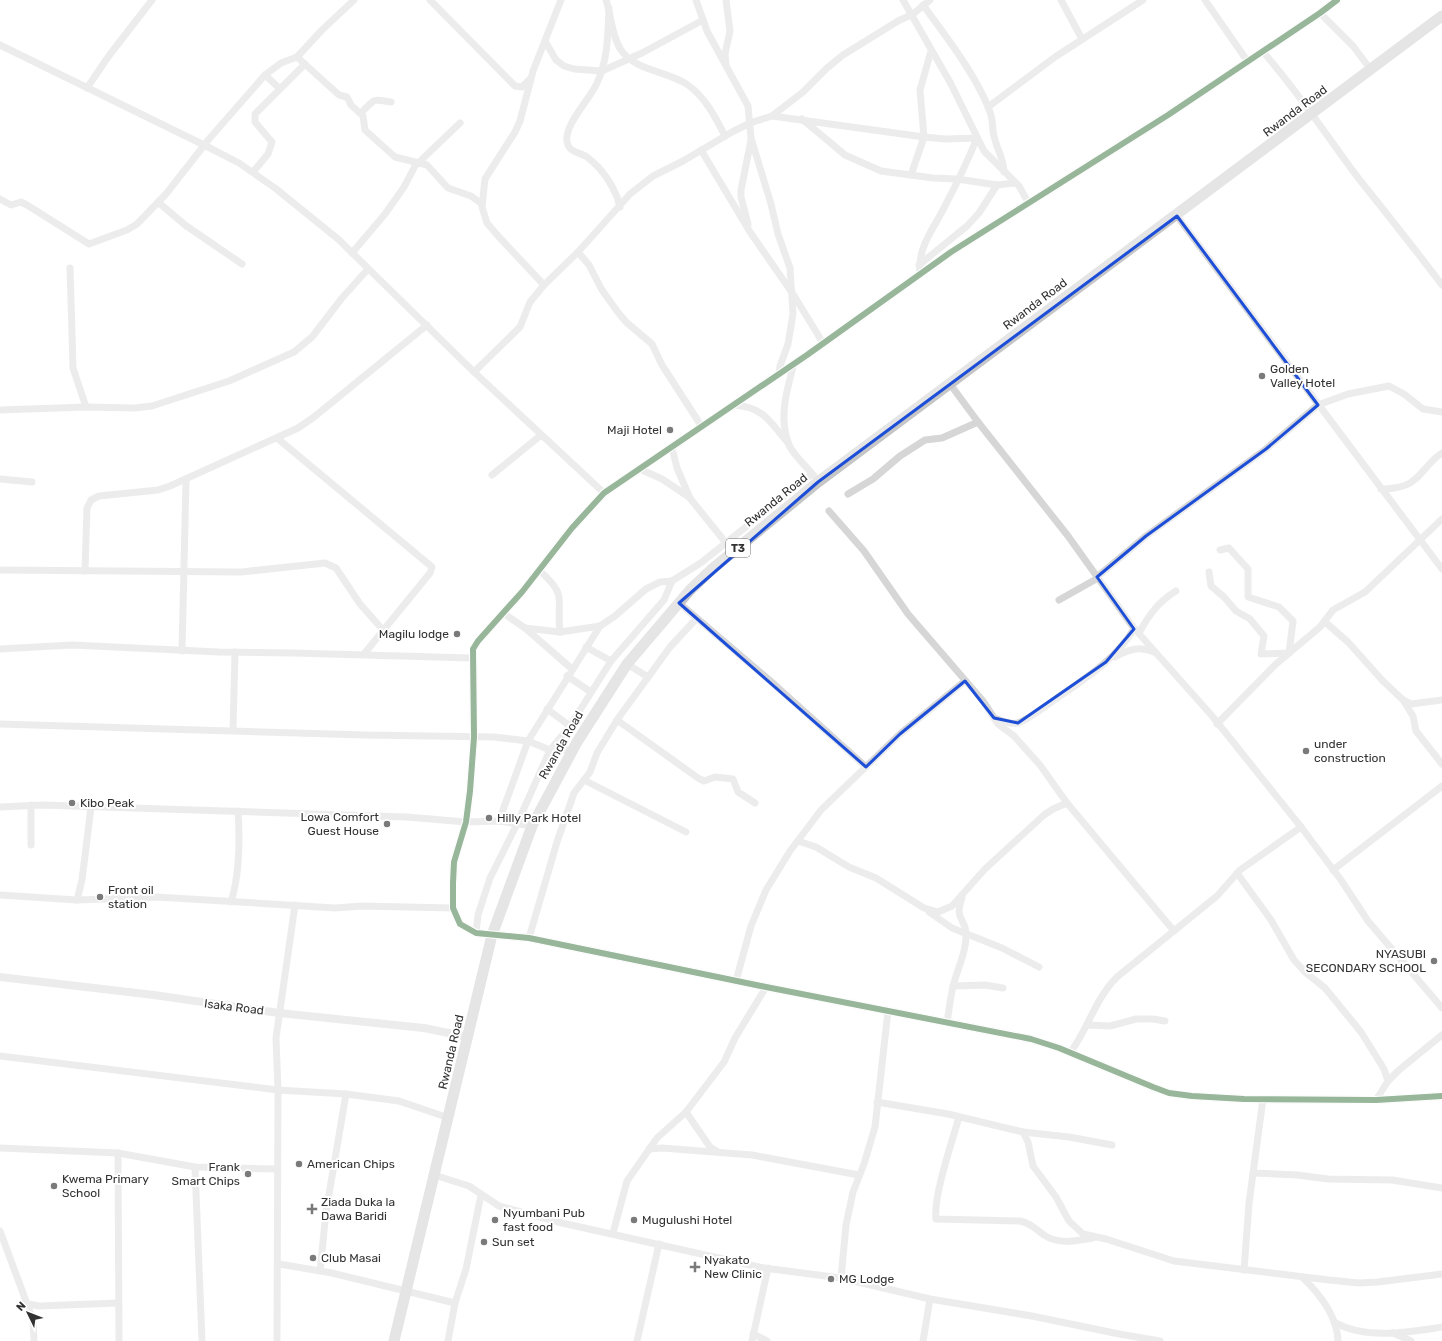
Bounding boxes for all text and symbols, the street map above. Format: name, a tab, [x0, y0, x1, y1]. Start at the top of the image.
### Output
street label: Rwanda Road	[1260, 82, 1330, 140]
street label: Rwanda Road	[1000, 275, 1070, 333]
place label: Golden Valley Hotel	[1270, 362, 1335, 390]
marker: Golden Valley Hotel	[1257, 371, 1267, 381]
place label: Maji Hotel	[607, 423, 662, 437]
marker: Maji Hotel	[665, 425, 675, 435]
street label: Rwanda Road	[742, 471, 810, 529]
road number: T3	[726, 539, 750, 557]
place label: Magilu lodge	[379, 627, 449, 641]
marker: Magilu lodge	[452, 629, 462, 639]
street label: Rwanda Road	[536, 708, 586, 782]
place label: under construction	[1314, 737, 1386, 765]
marker: under construction	[1301, 746, 1311, 756]
place label: Kibo Peak	[80, 796, 135, 810]
marker: Kibo Peak	[67, 798, 77, 808]
place label: Lowa Comfort Guest House	[301, 810, 379, 838]
place label: Hilly Park Hotel	[497, 811, 581, 825]
marker: Hilly Park Hotel	[484, 813, 494, 823]
marker: Lowa Comfort Guest House	[382, 819, 392, 829]
place label: Front oil station	[108, 883, 154, 911]
marker: Front oil station	[95, 892, 105, 902]
place label: NYASUBI SECONDARY SCHOOL	[1306, 947, 1426, 975]
marker: NYASUBI SECONDARY SCHOOL	[1429, 956, 1439, 966]
street label: Isaka Road	[203, 996, 265, 1018]
street label: Rwanda Road	[436, 1013, 466, 1091]
place label: American Chips	[307, 1157, 395, 1171]
marker: American Chips	[294, 1159, 304, 1169]
place label: Frank Smart Chips	[172, 1160, 241, 1188]
marker: Frank Smart Chips	[243, 1169, 253, 1179]
place label: Kwema Primary School	[62, 1172, 149, 1200]
marker: Kwema Primary School	[49, 1181, 59, 1191]
place label: Ziada Duka la Dawa Baridi	[321, 1195, 395, 1223]
marker: Ziada Duka la Dawa Baridi	[306, 1203, 318, 1215]
place label: Nyumbani Pub fast food	[503, 1206, 585, 1234]
place label: Mugulushi Hotel	[642, 1213, 732, 1227]
marker: Nyumbani Pub fast food	[490, 1215, 500, 1225]
marker: Mugulushi Hotel	[629, 1215, 639, 1225]
place label: Sun set	[492, 1235, 535, 1249]
marker: Sun set	[479, 1237, 489, 1247]
place label: Club Masai	[321, 1251, 381, 1265]
marker: Club Masai	[308, 1253, 318, 1263]
place label: Nyakato New Clinic	[704, 1253, 762, 1281]
marker: Nyakato New Clinic	[689, 1261, 701, 1273]
place label: MG Lodge	[839, 1272, 894, 1286]
marker: MG Lodge	[826, 1274, 836, 1284]
north arrow	[8, 1293, 48, 1333]
text: N	[14, 1299, 29, 1314]

